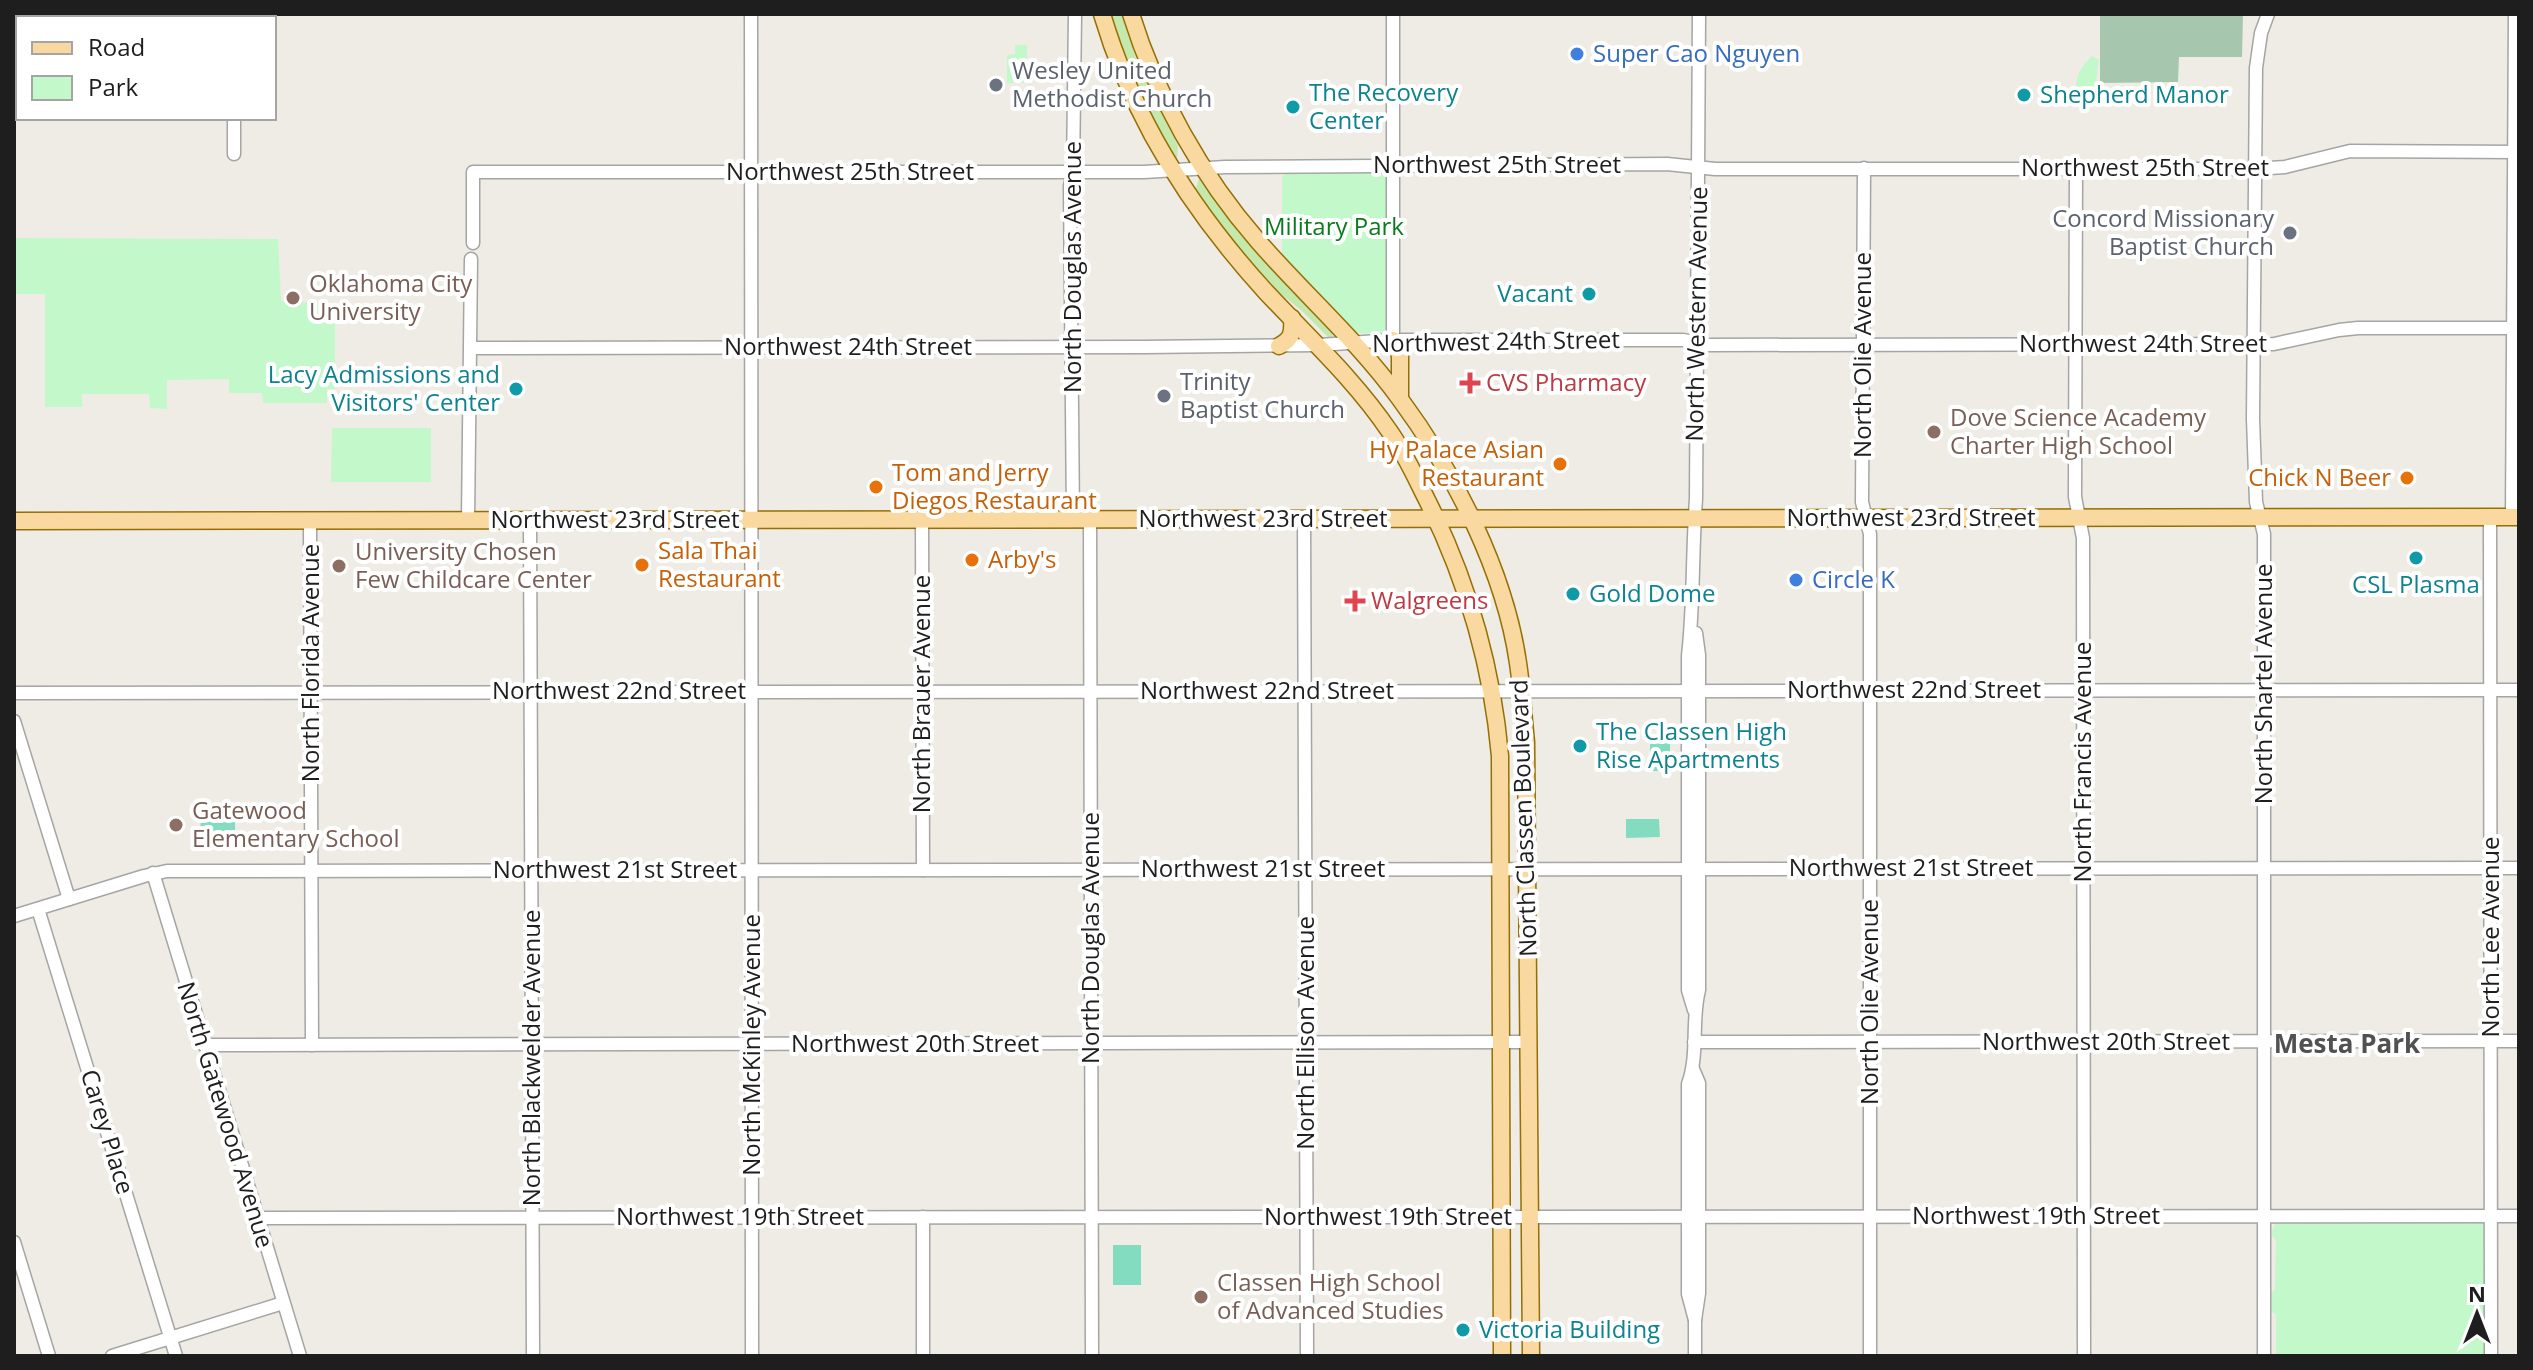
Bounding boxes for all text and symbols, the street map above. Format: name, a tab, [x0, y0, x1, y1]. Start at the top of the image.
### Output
legend	[16, 16, 276, 120]
text: Road	[88, 30, 145, 63]
place label: Super Cao Nguyen	[1593, 36, 1800, 69]
marker: Super Cao Nguyen	[1568, 45, 1586, 63]
place label: Wesley United Methodist Church	[1012, 53, 1212, 114]
text: Park	[88, 70, 139, 103]
place label: The Recovery Center	[1309, 75, 1459, 136]
marker: Wesley United Methodist Church	[987, 76, 1005, 94]
place label: Shepherd Manor	[2040, 77, 2229, 110]
marker: Shepherd Manor	[2015, 86, 2033, 104]
marker: The Recovery Center	[1284, 98, 1302, 116]
street label: North Douglas Avenue	[1055, 141, 1088, 393]
street label: Northwest 25th Street	[1373, 147, 1621, 180]
street label: Northwest 25th Street	[2021, 150, 2269, 183]
street label: Northwest 25th Street	[726, 154, 974, 187]
street label: North Western Avenue	[1677, 186, 1714, 442]
place label: Concord Missionary Baptist Church	[2052, 201, 2275, 262]
park label: Military Park	[1264, 209, 1404, 242]
marker: Concord Missionary Baptist Church	[2281, 224, 2299, 242]
street label: North Olie Avenue	[1845, 252, 1878, 458]
place label: Oklahoma City University	[309, 266, 473, 327]
place label: Vacant	[1497, 276, 1573, 309]
marker: Vacant	[1580, 285, 1598, 303]
marker: Oklahoma City University	[284, 289, 302, 307]
street label: Northwest 24th Street	[1372, 322, 1620, 359]
street label: Northwest 24th Street	[2019, 326, 2267, 359]
street label: Northwest 24th Street	[724, 329, 972, 362]
place label: Lacy Admissions and Visitors' Center	[268, 357, 500, 418]
place label: Trinity Baptist Church	[1180, 364, 1345, 425]
place label: CVS Pharmacy	[1486, 365, 1647, 398]
marker: CVS Pharmacy	[1461, 374, 1479, 392]
marker: Lacy Admissions and Visitors' Center	[507, 380, 525, 398]
marker: Trinity Baptist Church	[1155, 387, 1173, 405]
place label: Dove Science Academy Charter High School	[1950, 400, 2207, 461]
marker: Dove Science Academy Charter High School	[1925, 423, 1943, 441]
place label: Hy Palace Asian Restaurant	[1369, 432, 1544, 493]
place label: Tom and Jerry Diegos Restaurant	[892, 455, 1097, 516]
marker: Hy Palace Asian Restaurant	[1551, 455, 1569, 473]
place label: Chick N Beer	[2248, 460, 2391, 493]
marker: Chick N Beer	[2398, 469, 2416, 487]
marker: Tom and Jerry Diegos Restaurant	[867, 478, 885, 496]
street label: Northwest 23rd Street	[1786, 500, 2036, 533]
street label: Northwest 23rd Street	[1138, 501, 1388, 534]
street label: Northwest 23rd Street	[490, 502, 740, 535]
place label: Sala Thai Restaurant	[658, 533, 781, 594]
place label: University Chosen Few Childcare Center	[355, 534, 592, 595]
place label: Arby's	[988, 542, 1056, 575]
street label: North Florida Avenue	[293, 544, 326, 782]
marker: CSL Plasma	[2407, 549, 2425, 567]
marker: Arby's	[963, 551, 981, 569]
marker: Sala Thai Restaurant	[633, 556, 651, 574]
marker: University Chosen Few Childcare Center	[330, 557, 348, 575]
place label: Circle K	[1812, 562, 1895, 595]
street label: North Shartel Avenue	[2246, 564, 2279, 804]
place label: CSL Plasma	[2352, 567, 2480, 600]
marker: Circle K	[1787, 571, 1805, 589]
street label: North Brauer Avenue	[904, 575, 937, 813]
place label: Gold Dome	[1589, 576, 1715, 609]
place label: Walgreens	[1371, 583, 1489, 616]
marker: Gold Dome	[1564, 585, 1582, 603]
marker: Walgreens	[1346, 592, 1364, 610]
street label: North Francis Avenue	[2065, 642, 2098, 882]
street label: Northwest 22nd Street	[1787, 672, 2041, 705]
street label: Northwest 22nd Street	[492, 673, 746, 706]
street label: Northwest 22nd Street	[1140, 673, 1394, 706]
street label: North Classen Boulevard	[1501, 679, 1544, 957]
place label: The Classen High Rise Apartments	[1596, 714, 1787, 775]
marker: The Classen High Rise Apartments	[1571, 737, 1589, 755]
place label: Gatewood Elementary School	[192, 793, 400, 854]
street label: North Douglas Avenue	[1073, 812, 1106, 1064]
marker: Gatewood Elementary School	[167, 816, 185, 834]
street label: North Lee Avenue	[2473, 836, 2506, 1038]
street label: Northwest 21st Street	[1789, 850, 2033, 883]
street label: Northwest 21st Street	[1141, 851, 1385, 884]
street label: Northwest 21st Street	[493, 852, 737, 885]
street label: North Olie Avenue	[1852, 899, 1885, 1105]
street label: North Blackwelder Avenue	[514, 910, 547, 1206]
street label: North McKinley Avenue	[734, 914, 767, 1176]
street label: North Ellison Avenue	[1288, 916, 1321, 1150]
street label: North Gatewood Avenue	[170, 977, 283, 1252]
street label: Northwest 20th Street	[1982, 1024, 2230, 1057]
district label: Mesta Park	[2274, 1025, 2421, 1061]
street label: Northwest 20th Street	[791, 1026, 1039, 1059]
street label: Carey Place	[74, 1065, 143, 1198]
street label: Northwest 19th Street	[1912, 1198, 2160, 1231]
street label: Northwest 19th Street	[616, 1199, 864, 1232]
street label: Northwest 19th Street	[1264, 1199, 1512, 1232]
place label: Classen High School of Advanced Studies	[1217, 1265, 1444, 1326]
north arrow	[2437, 1274, 2517, 1354]
text: N	[2468, 1278, 2486, 1308]
marker: Classen High School of Advanced Studies	[1192, 1288, 1210, 1306]
place label: Victoria Building	[1479, 1312, 1660, 1345]
marker: Victoria Building	[1454, 1321, 1472, 1339]

